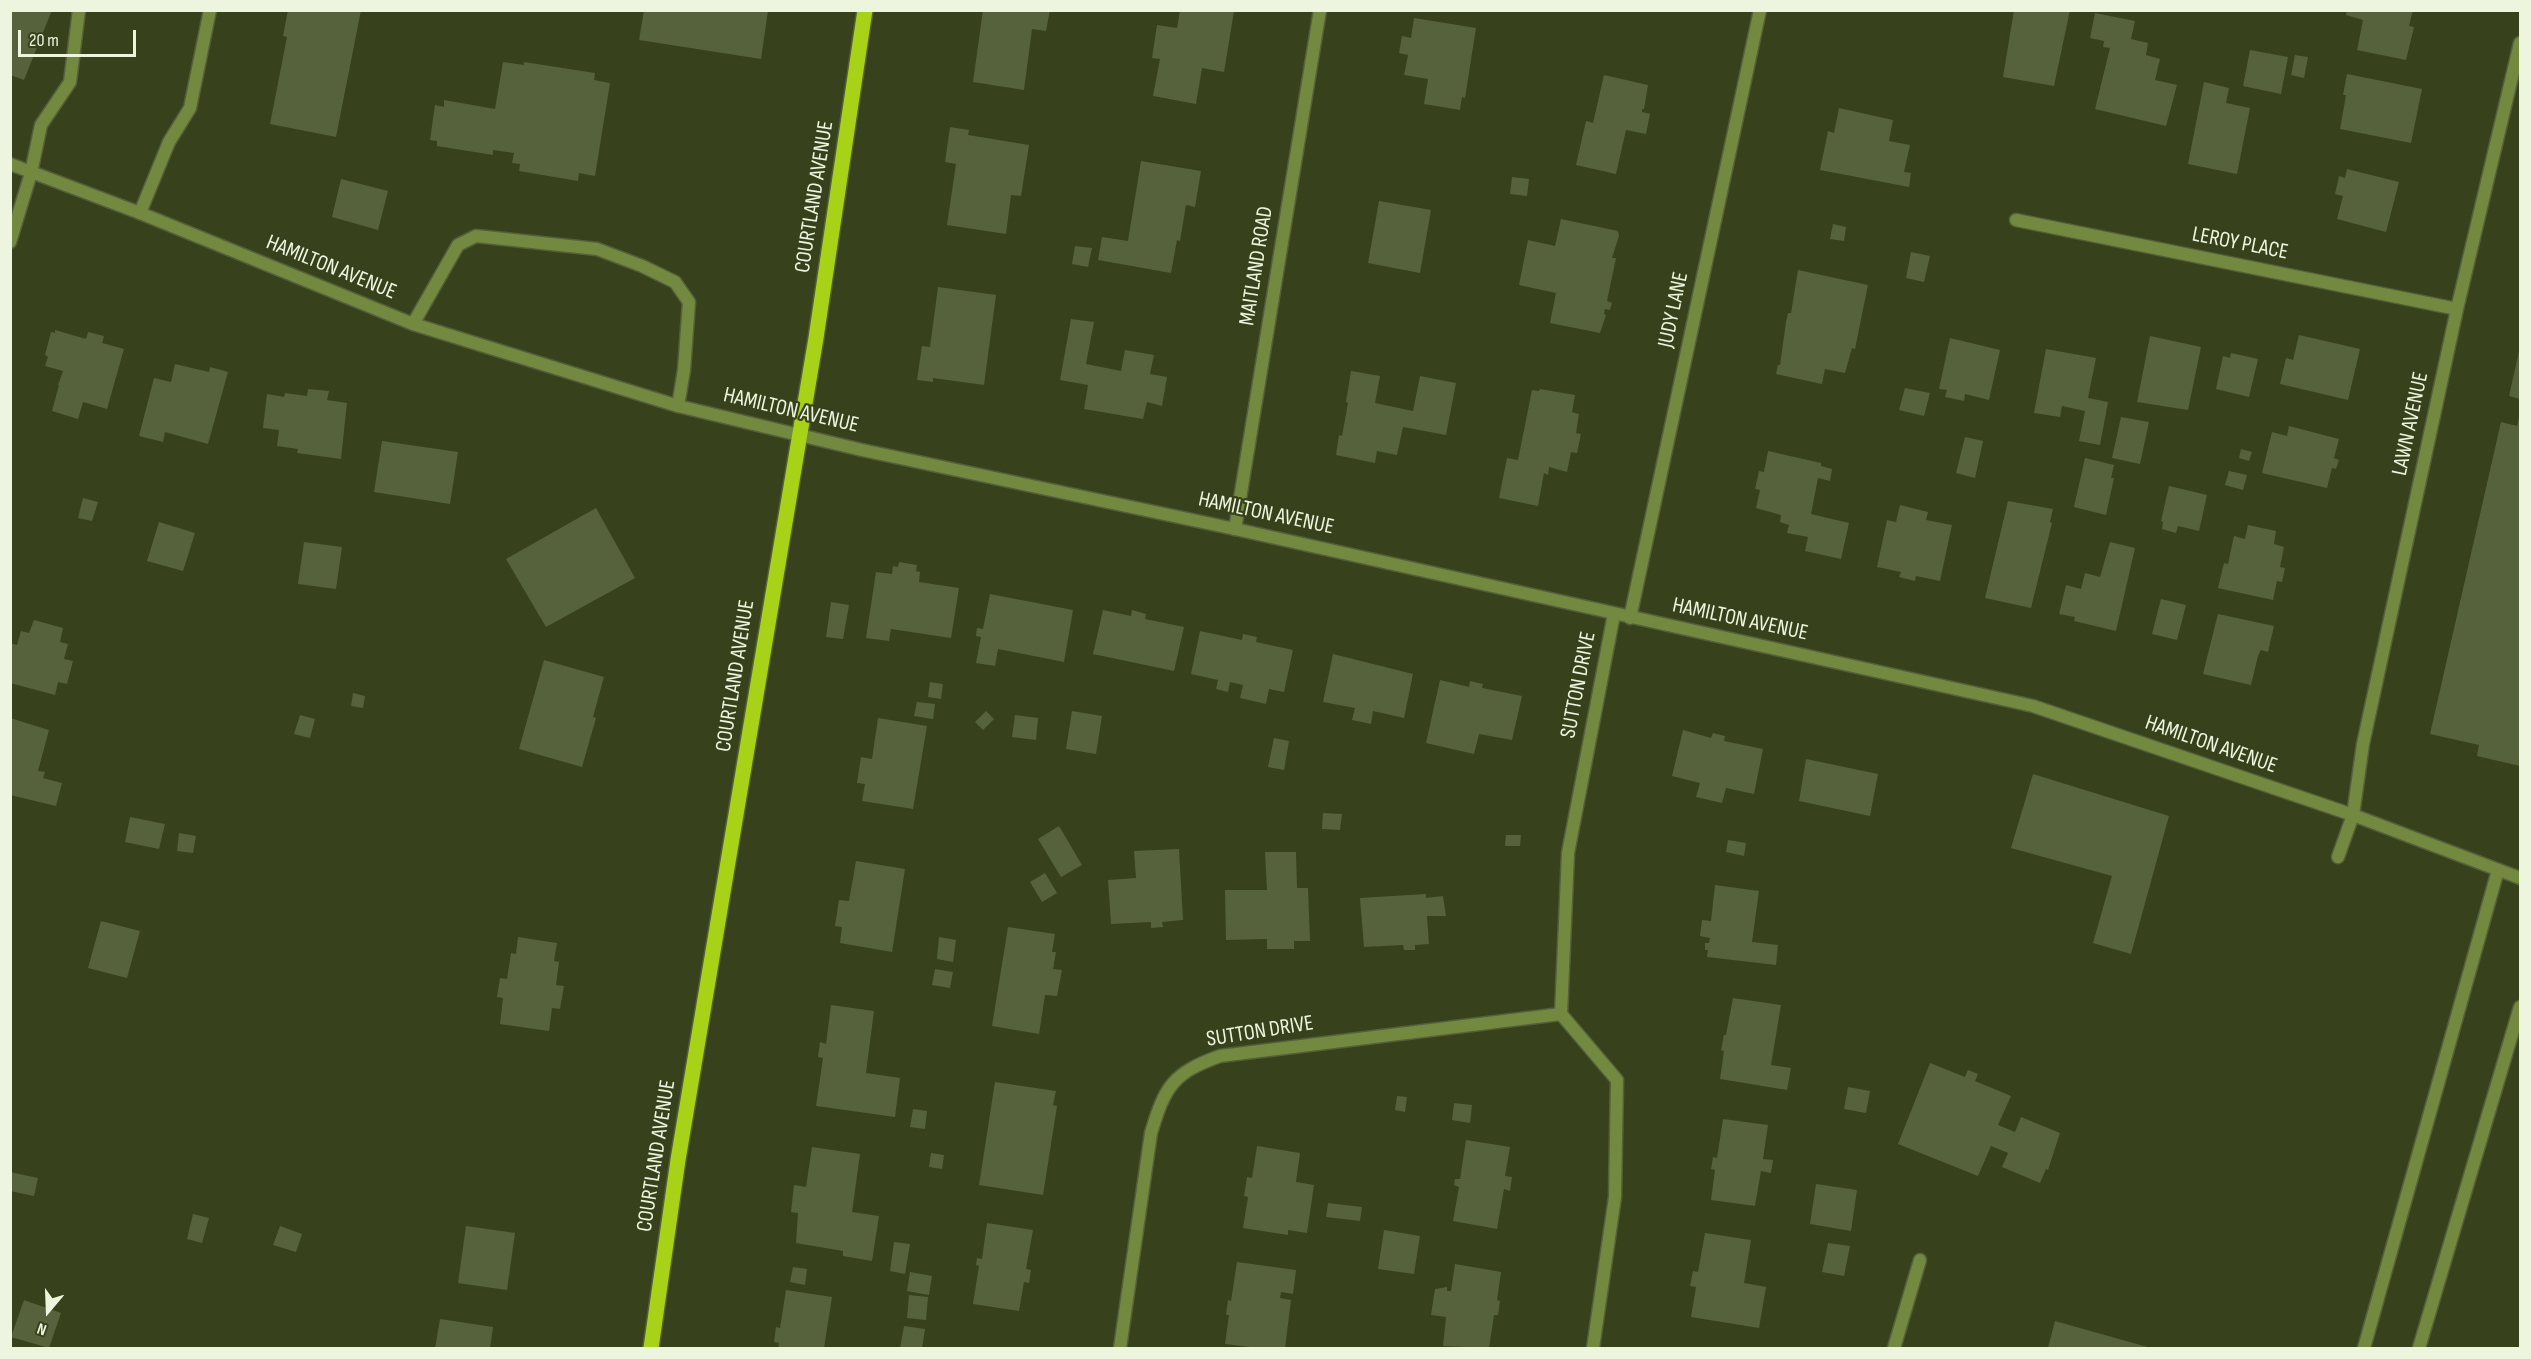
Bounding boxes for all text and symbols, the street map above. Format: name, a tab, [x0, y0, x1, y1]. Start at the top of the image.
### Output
scale bar	[21, 18, 140, 56]
text: 20 m	[29, 30, 59, 51]
street label: COURTLAND AVENUE	[790, 119, 840, 275]
street label: MAITLAND ROAD	[1235, 205, 1279, 327]
street label: LEROY PLACE	[2190, 222, 2290, 266]
street label: HAMILTON AVENUE	[262, 230, 400, 306]
street label: JUDY LANE	[1653, 270, 1695, 350]
street label: LAWN AVENUE	[2387, 370, 2435, 478]
street label: HAMILTON AVENUE	[721, 383, 861, 439]
street label: HAMILTON AVENUE	[1196, 487, 1336, 541]
street label: HAMILTON AVENUE	[1670, 593, 1810, 647]
street label: COURTLAND AVENUE	[711, 598, 761, 754]
street label: SUTTON DRIVE	[1556, 630, 1602, 740]
street label: HAMILTON AVENUE	[2142, 710, 2280, 780]
street label: SUTTON DRIVE	[1205, 1011, 1315, 1053]
street label: COURTLAND AVENUE	[632, 1078, 682, 1234]
north arrow	[18, 1281, 78, 1341]
text: N	[35, 1318, 49, 1339]

